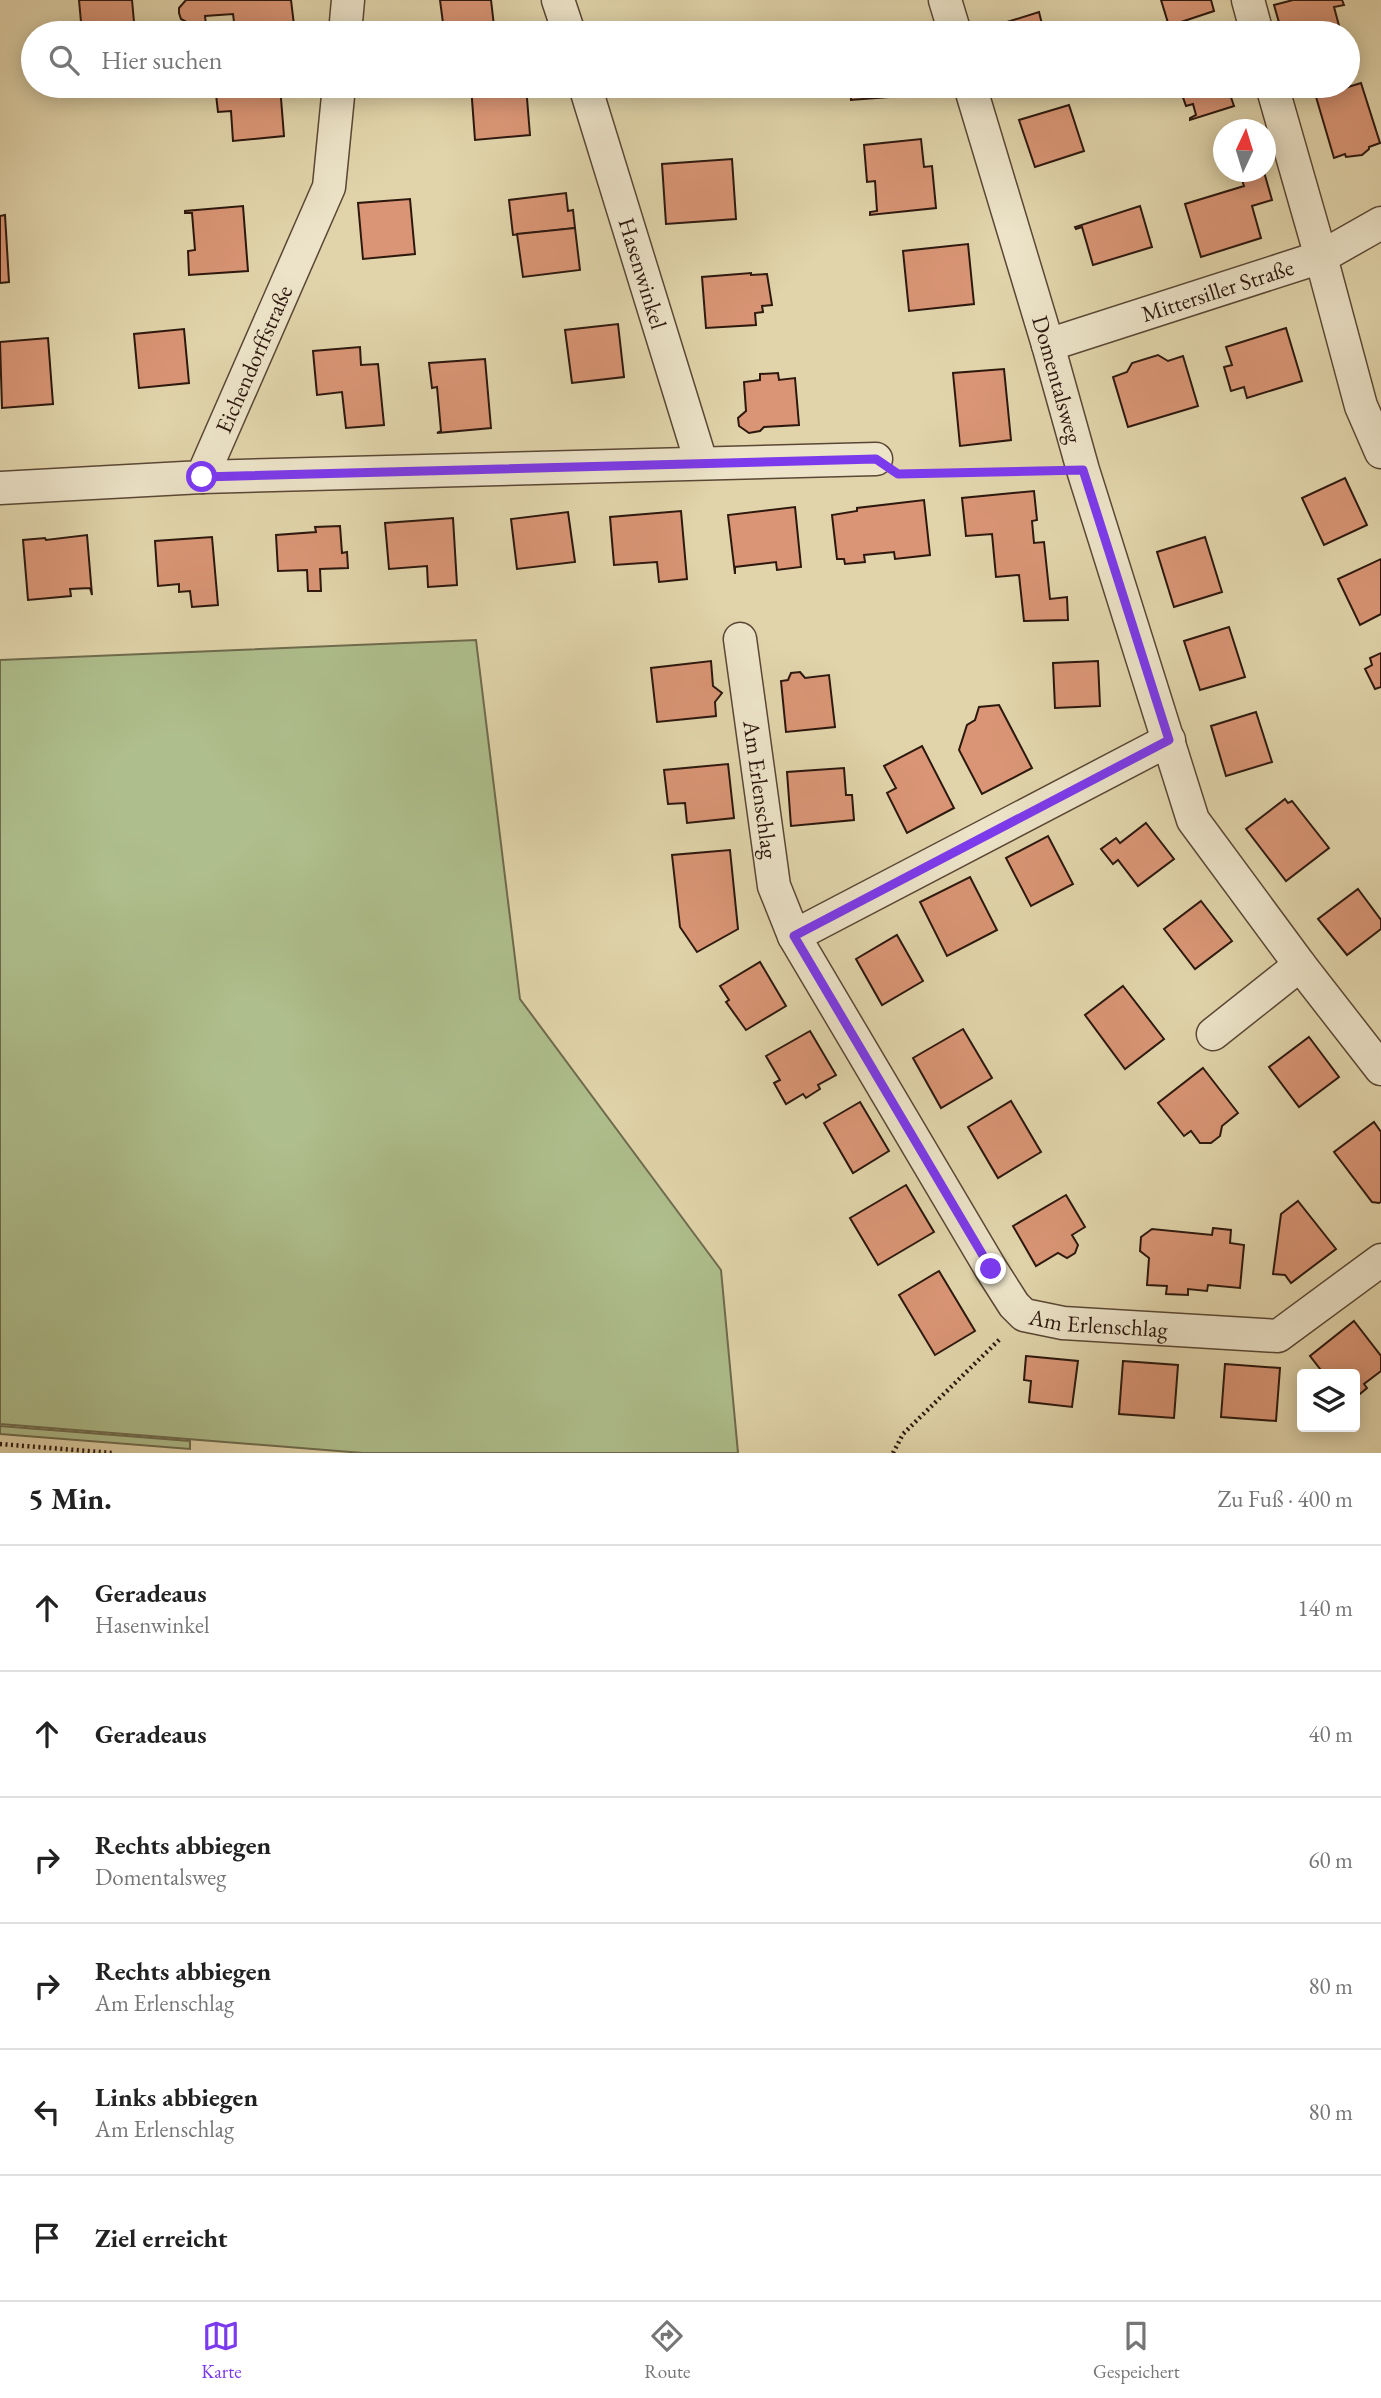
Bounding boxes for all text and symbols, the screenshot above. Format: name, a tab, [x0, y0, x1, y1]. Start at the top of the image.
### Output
search box	[21, 21, 1360, 98]
icon: search	[45, 41, 83, 79]
text: Hier suchen	[101, 43, 222, 77]
north arrow	[1213, 119, 1276, 182]
street label: Hasenwinkel	[612, 214, 674, 333]
street label: Mittersiller Straße	[1137, 252, 1297, 329]
street label: Eichendorffstraße	[208, 280, 299, 438]
street label: Domentalsweg	[1025, 312, 1090, 447]
route start	[186, 461, 217, 492]
street label: Am Erlenschlag	[736, 718, 785, 862]
route end	[975, 1253, 1006, 1284]
street label: Am Erlenschlag	[1025, 1301, 1170, 1344]
map controls	[1297, 1369, 1360, 1432]
button: layers	[1297, 1369, 1360, 1432]
text: 5 Min.	[28, 1479, 112, 1518]
text: Zu Fuß · 400 m	[1218, 1484, 1353, 1514]
text: Geradeaus	[95, 1576, 207, 1610]
icon: ahead	[28, 1589, 66, 1627]
text: 140 m	[1297, 1593, 1353, 1623]
text: Hasenwinkel	[95, 1610, 210, 1640]
icon: ahead	[28, 1715, 66, 1753]
text: Geradeaus	[95, 1717, 207, 1751]
text: 40 m	[1308, 1719, 1353, 1749]
text: Rechts abbiegen	[95, 1828, 271, 1862]
icon: right	[28, 1841, 66, 1879]
text: 60 m	[1308, 1845, 1353, 1875]
text: Domentalsweg	[95, 1862, 226, 1892]
text: Rechts abbiegen	[95, 1954, 271, 1988]
icon: right	[28, 1967, 66, 2005]
text: 80 m	[1308, 1971, 1353, 2001]
text: Am Erlenschlag	[95, 1988, 234, 2018]
text: Links abbiegen	[95, 2080, 258, 2114]
icon: left	[28, 2093, 66, 2131]
text: 80 m	[1308, 2097, 1353, 2127]
text: Am Erlenschlag	[95, 2114, 234, 2144]
icon: arrive	[28, 2219, 66, 2257]
text: Ziel erreicht	[95, 2221, 227, 2255]
tab: Karte	[201, 2317, 242, 2384]
tab: Route	[644, 2317, 691, 2384]
tab: Gespeichert	[1093, 2317, 1180, 2384]

